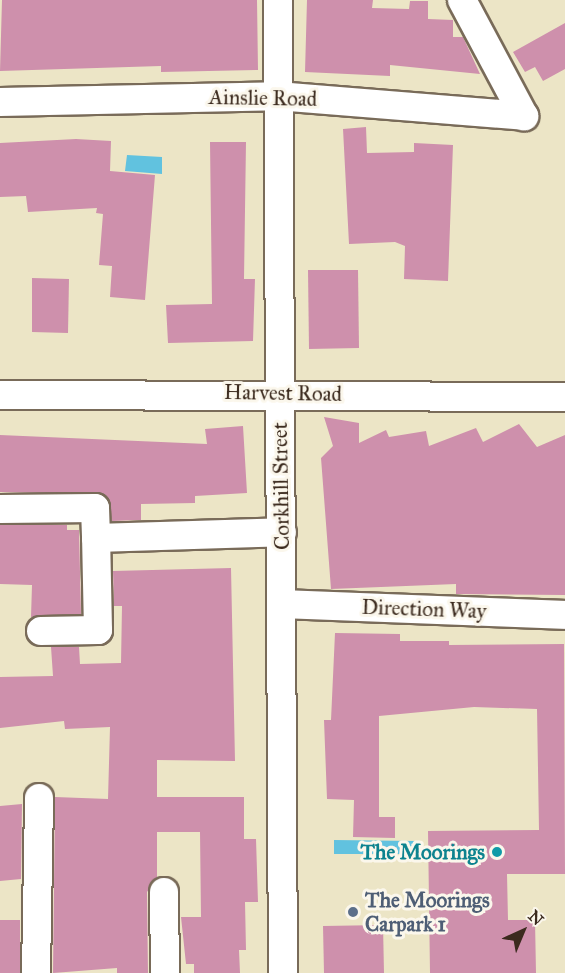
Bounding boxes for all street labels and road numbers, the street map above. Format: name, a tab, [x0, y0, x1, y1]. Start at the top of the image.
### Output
street label: Ainslie Road	[209, 84, 317, 112]
street label: Harvest Road	[224, 379, 342, 407]
street label: Corkhill Street	[267, 422, 295, 550]
street label: Direction Way	[361, 594, 487, 624]

